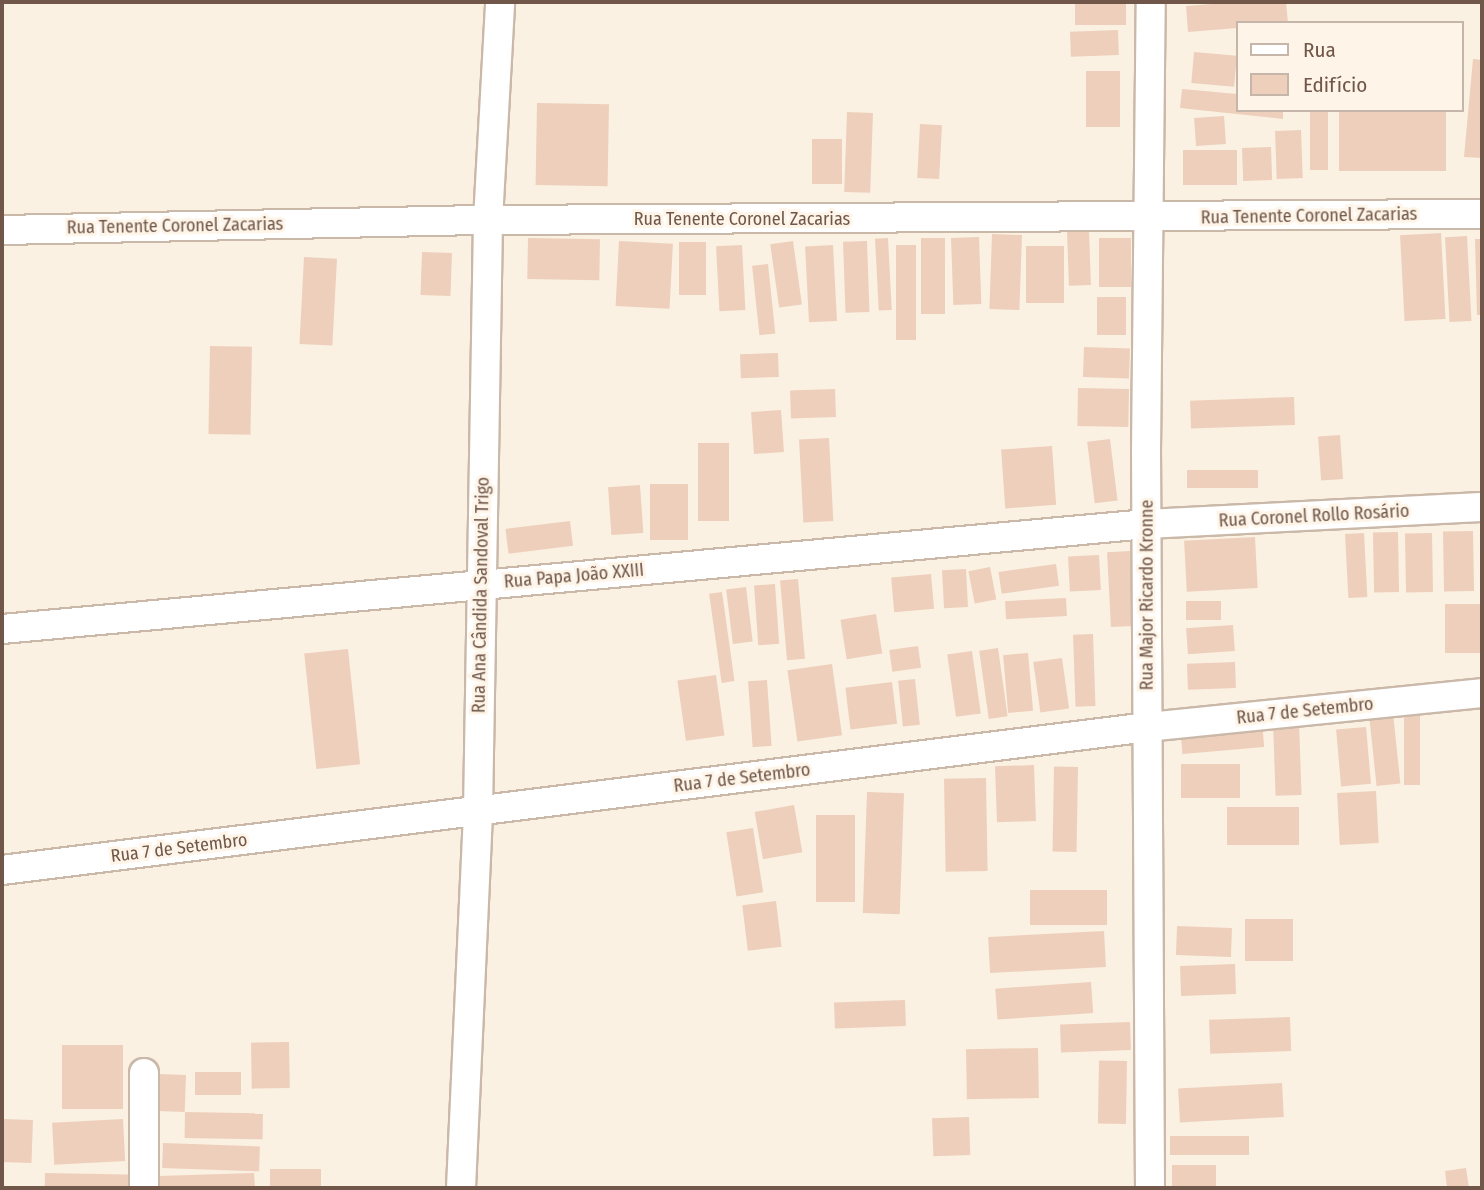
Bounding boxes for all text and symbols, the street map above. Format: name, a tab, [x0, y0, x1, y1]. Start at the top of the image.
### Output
legend	[1236, 21, 1463, 112]
text: Rua	[1303, 37, 1336, 63]
text: Edifício	[1303, 72, 1367, 98]
street label: Rua Tenente Coronel Zacarias	[1201, 203, 1417, 229]
street label: Rua Tenente Coronel Zacarias	[634, 208, 850, 230]
street label: Rua Tenente Coronel Zacarias	[67, 213, 283, 239]
street label: Rua Ana Cândida Sandoval Trigo	[468, 477, 494, 713]
street label: Rua Major Ricardo Kronne	[1136, 500, 1158, 690]
street label: Rua Coronel Rollo Rosário	[1218, 500, 1410, 532]
street label: Rua Papa João XXIII	[503, 559, 645, 593]
street label: Rua 7 de Setembro	[1235, 693, 1375, 729]
street label: Rua 7 de Setembro	[672, 759, 812, 797]
street label: Rua 7 de Setembro	[109, 829, 249, 867]

